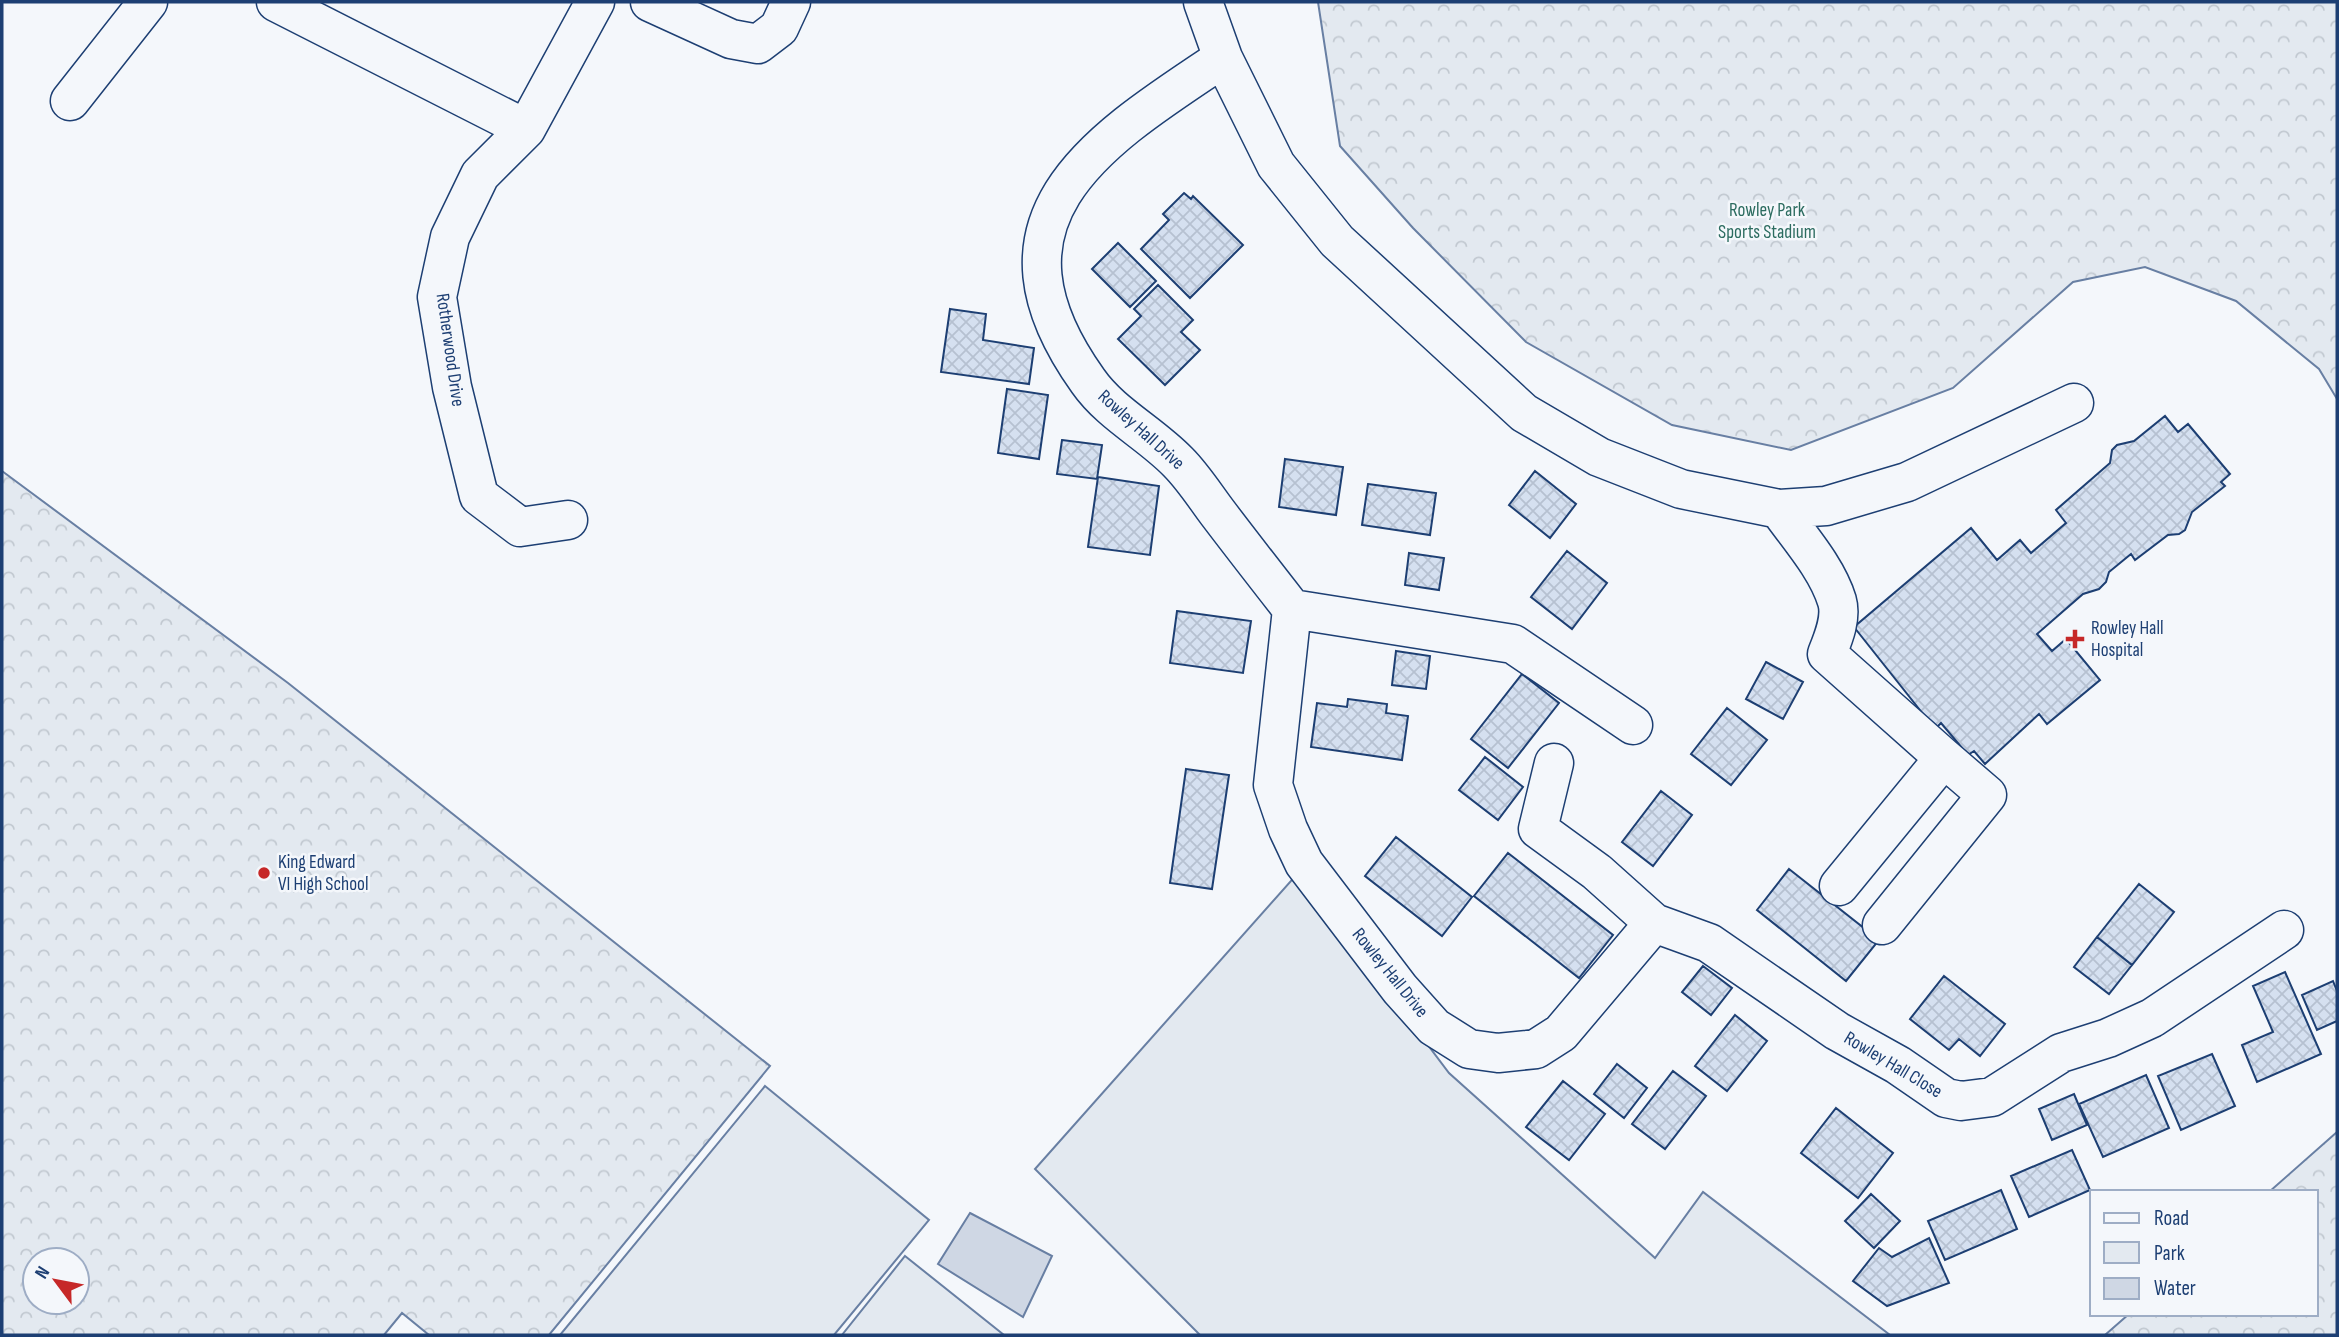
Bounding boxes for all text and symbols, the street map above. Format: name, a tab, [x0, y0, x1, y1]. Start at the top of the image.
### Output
park label: Rowley Park Sports Stadium	[1718, 199, 1816, 244]
street label: Rotherwood Drive	[431, 292, 469, 408]
street label: Rowley Hall Drive	[1093, 385, 1189, 475]
place label: Rowley Hall Hospital	[2091, 617, 2163, 662]
marker: Rowley Hall Hospital	[2065, 629, 2085, 649]
place label: King Edward VI High School	[278, 851, 369, 896]
marker: King Edward VI High School	[256, 865, 272, 881]
street label: Rowley Hall Drive	[1347, 924, 1433, 1022]
street label: Rowley Hall Close	[1840, 1027, 1946, 1103]
legend	[2090, 1190, 2318, 1316]
text: Road	[2154, 1206, 2189, 1231]
text: Park	[2154, 1241, 2185, 1266]
north arrow	[21, 1246, 91, 1316]
text: N	[30, 1262, 55, 1283]
text: Water	[2154, 1276, 2196, 1301]

